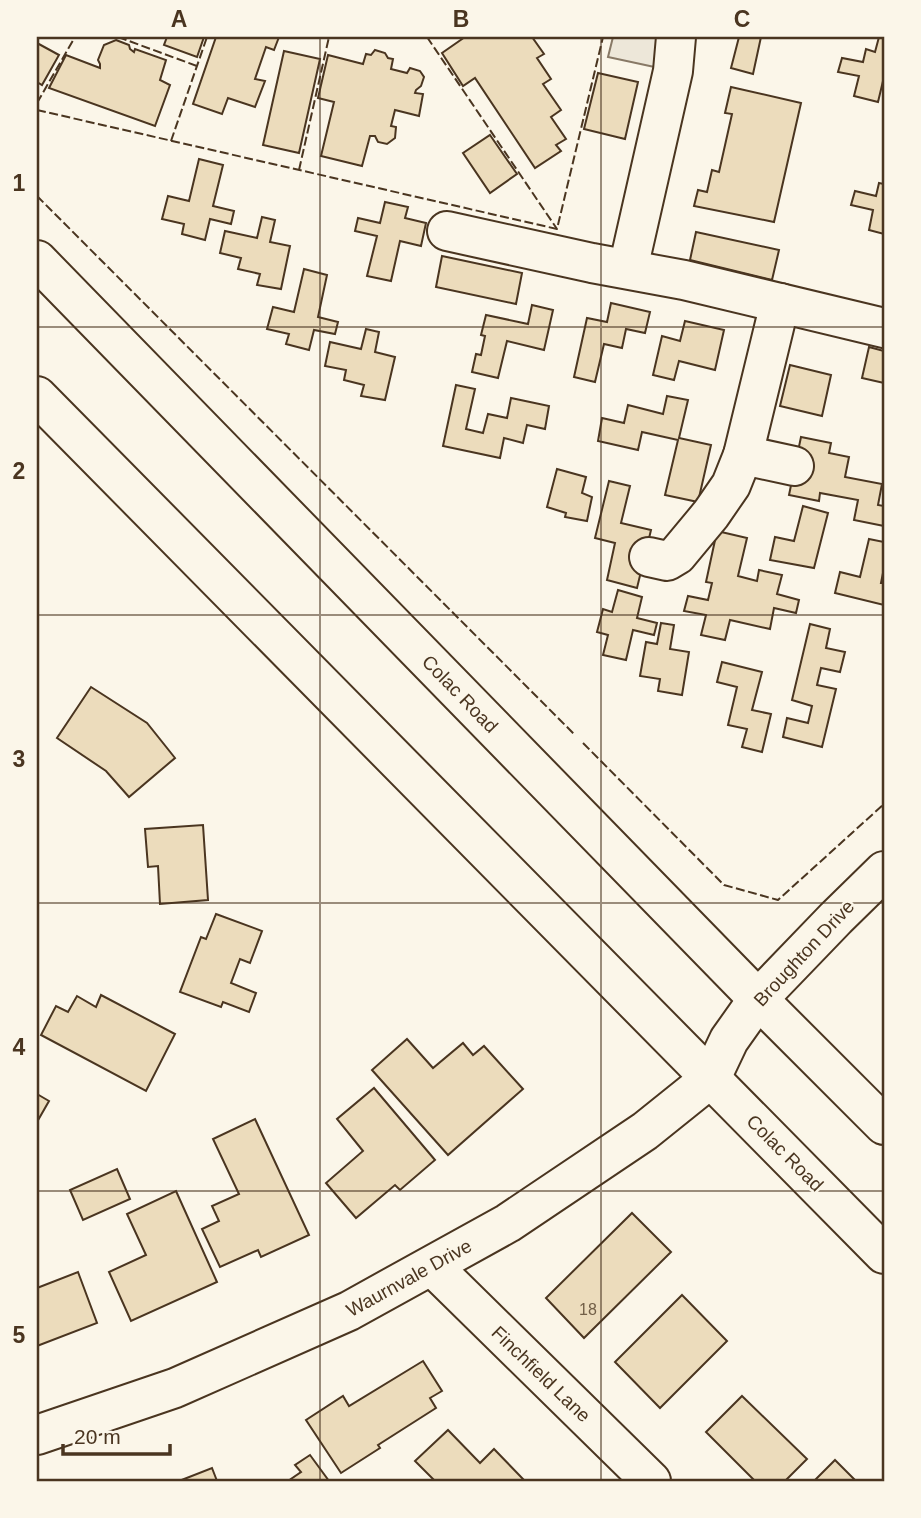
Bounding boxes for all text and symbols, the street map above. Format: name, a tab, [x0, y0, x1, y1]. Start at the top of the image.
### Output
text: A	[171, 6, 187, 32]
text: B	[453, 6, 469, 32]
text: C	[734, 6, 750, 32]
text: 1	[13, 170, 26, 196]
text: 2	[13, 458, 25, 484]
street label: Colac Road	[418, 651, 502, 737]
text: 3	[13, 746, 25, 772]
street label: Broughton Drive	[750, 896, 858, 1010]
text: 4	[13, 1034, 26, 1060]
street label: Colac Road	[742, 1110, 828, 1196]
street label: Waurnvale Drive	[343, 1235, 475, 1321]
house number: 18	[579, 1301, 597, 1318]
text: 5	[13, 1322, 26, 1348]
street label: Finchfield Lane	[487, 1322, 595, 1426]
scale bar	[63, 1413, 170, 1457]
text: 20 m	[74, 1425, 121, 1448]

